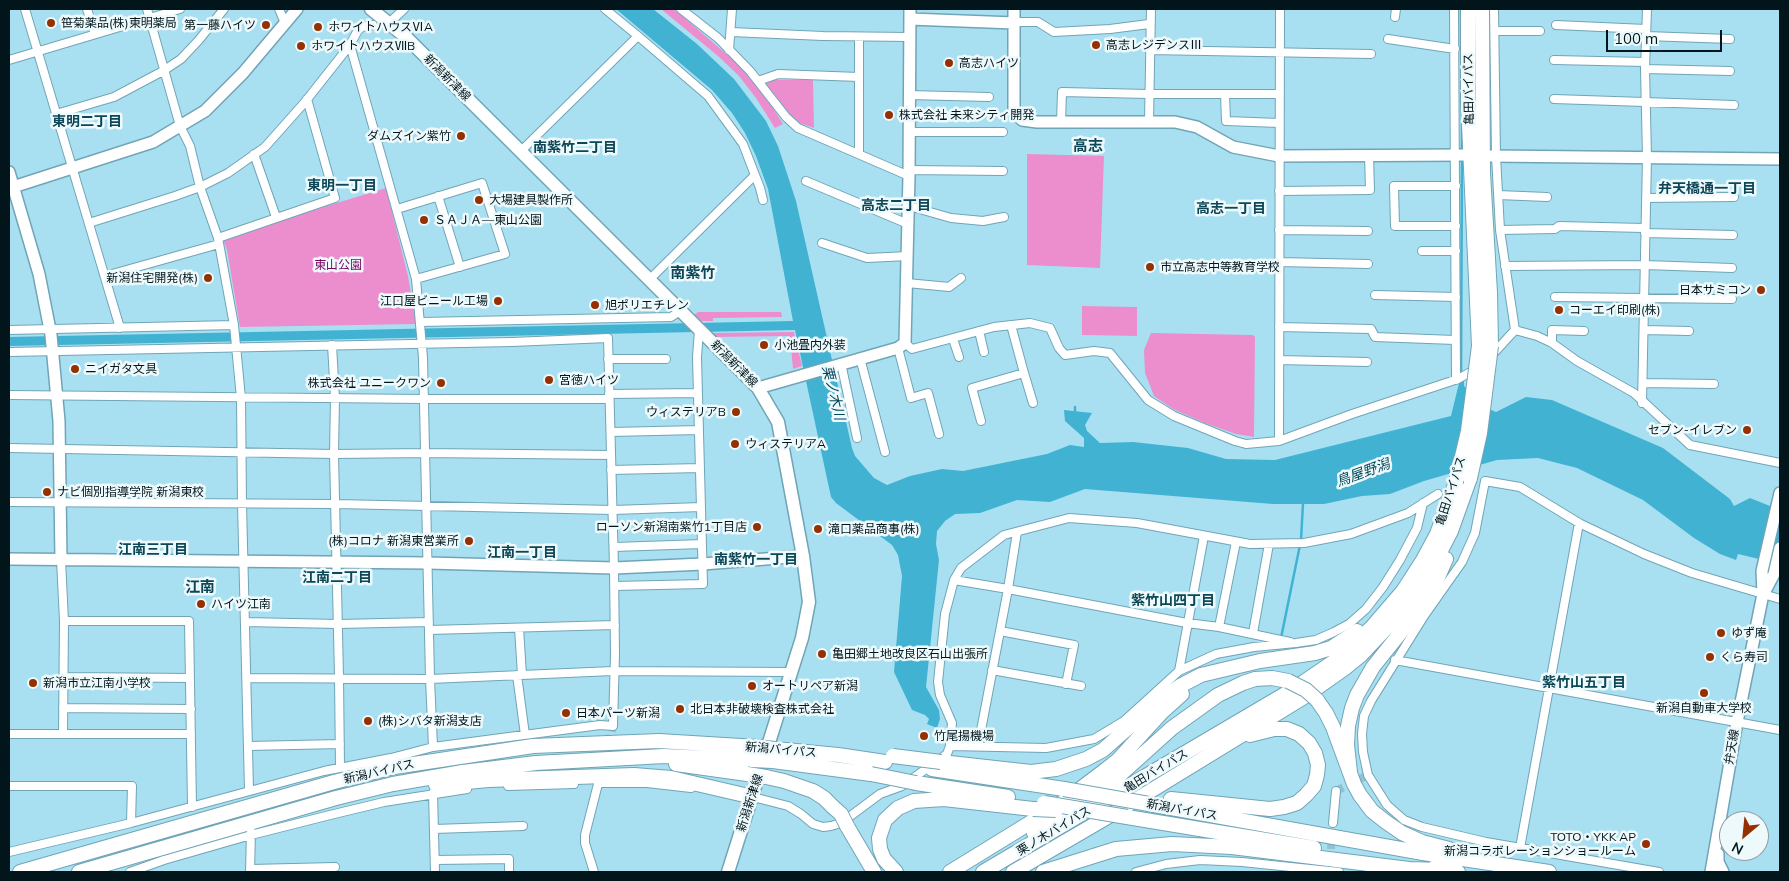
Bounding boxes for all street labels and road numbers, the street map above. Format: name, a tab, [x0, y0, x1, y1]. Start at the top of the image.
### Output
street label: 新潟新津線	[421, 52, 473, 104]
street label: 亀田バイパス	[1461, 53, 1477, 125]
street label: 新潟新津線	[708, 338, 760, 390]
street label: 亀田バイパス	[1433, 455, 1469, 527]
street label: 弁天線	[1722, 728, 1742, 766]
street label: 新潟バイパス	[745, 740, 817, 760]
street label: 亀田バイパス	[1121, 746, 1191, 796]
street label: 新潟バイパス	[342, 757, 416, 787]
street label: 新潟新津線	[734, 772, 766, 834]
street label: 新潟バイパス	[1145, 797, 1219, 823]
street label: 栗ノ木バイパス	[1014, 803, 1094, 859]

